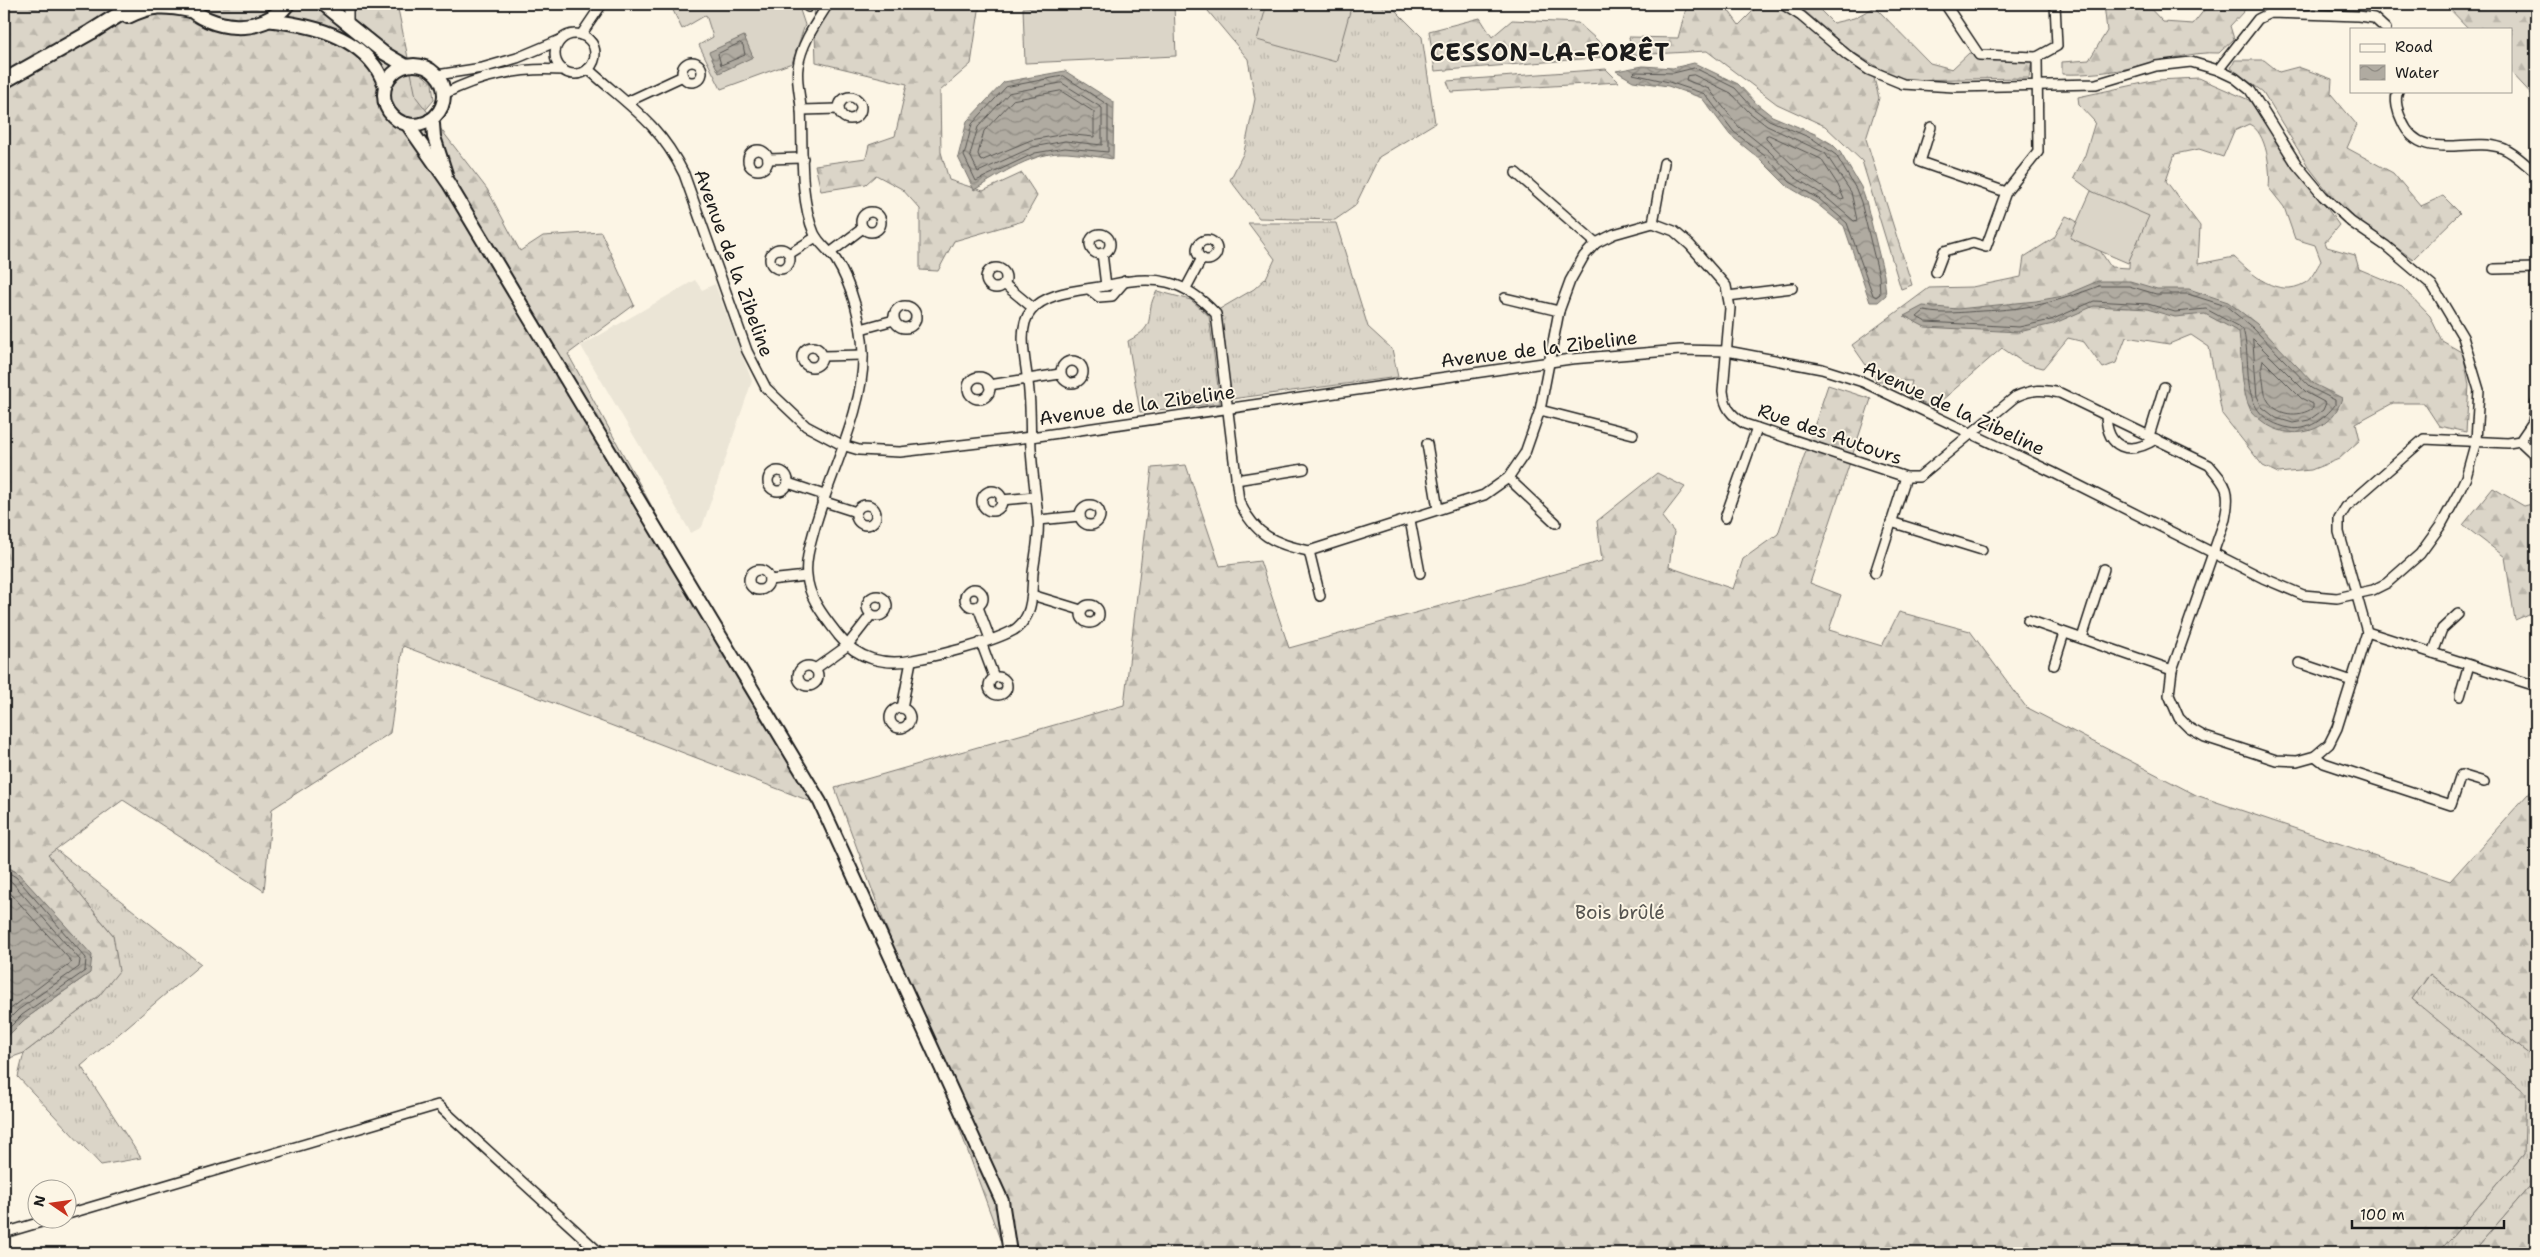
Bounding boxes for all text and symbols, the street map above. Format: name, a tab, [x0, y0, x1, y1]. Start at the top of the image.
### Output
legend	[2350, 28, 2512, 92]
district label: CESSON-LA-FORÊT	[1430, 36, 1670, 69]
text: Road	[2395, 37, 2433, 57]
text: Water	[2395, 63, 2439, 83]
street label: Avenue de la Zibeline	[688, 166, 780, 360]
street label: Avenue de la Zibeline	[1439, 325, 1639, 373]
street label: Avenue de la Zibeline	[1859, 355, 2049, 461]
street label: Avenue de la Zibeline	[1037, 379, 1237, 431]
street label: Rue des Autours	[1754, 398, 1906, 470]
park label: Bois brûlé	[1575, 900, 1665, 925]
north arrow	[28, 1180, 78, 1230]
text: N	[29, 1194, 49, 1209]
scale bar	[2352, 1197, 2505, 1229]
text: 100 m	[2360, 1205, 2405, 1225]

